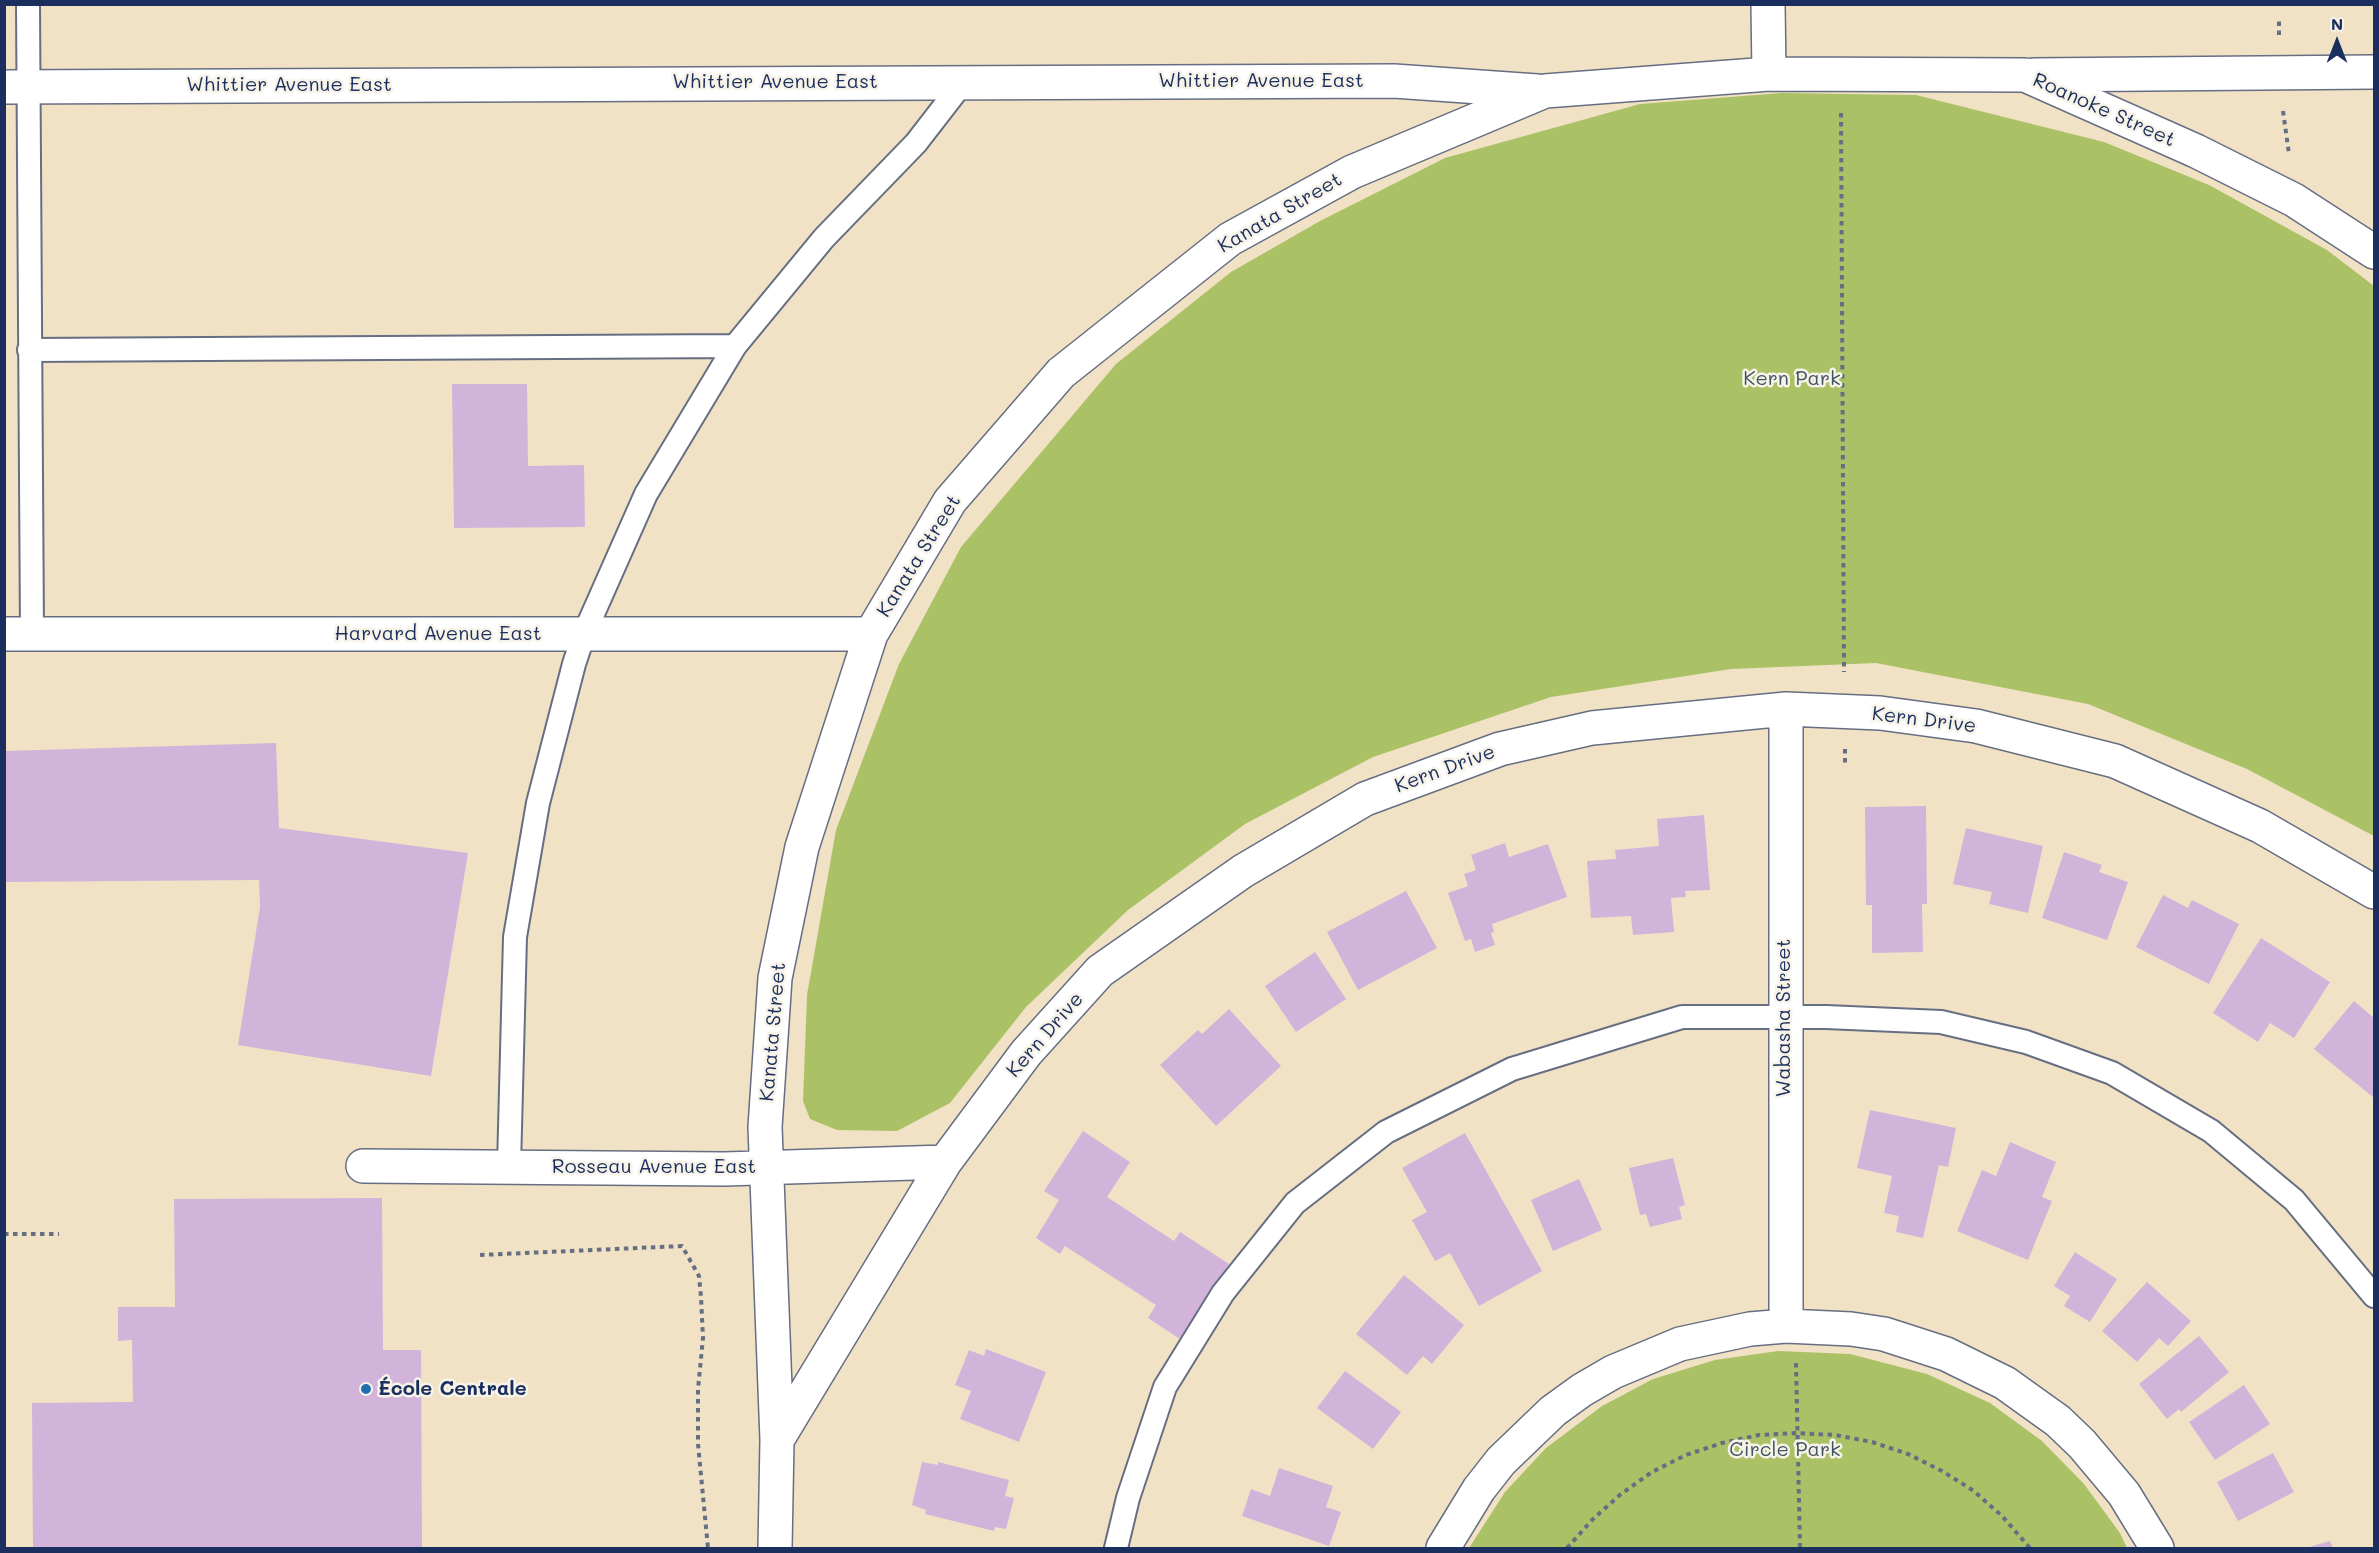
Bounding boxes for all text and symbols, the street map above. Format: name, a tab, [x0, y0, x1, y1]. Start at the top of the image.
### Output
north arrow	[2307, 12, 2367, 72]
text: N	[2331, 13, 2343, 34]
street label: Roanoke Street	[2029, 68, 2179, 152]
street label: Whittier Avenue East	[1158, 69, 1364, 93]
street label: Whittier Avenue East	[672, 70, 878, 94]
street label: Whittier Avenue East	[186, 73, 392, 97]
street label: Kanata Street	[1214, 168, 1346, 258]
park label: Kern Park	[1743, 367, 1841, 391]
street label: Kanata Street	[872, 491, 966, 621]
street label: Harvard Avenue East	[335, 622, 541, 646]
street label: Kern Drive	[1870, 702, 1978, 738]
street label: Kern Drive	[1392, 740, 1498, 798]
street label: Wabasha Street	[1772, 939, 1796, 1097]
street label: Kanata Street	[755, 961, 791, 1103]
street label: Kern Drive	[1002, 988, 1088, 1082]
street label: Rosseau Avenue East	[552, 1155, 756, 1179]
place label: École Centrale	[378, 1377, 527, 1401]
marker: École Centrale	[359, 1382, 373, 1396]
park label: Circle Park	[1729, 1438, 1841, 1462]

